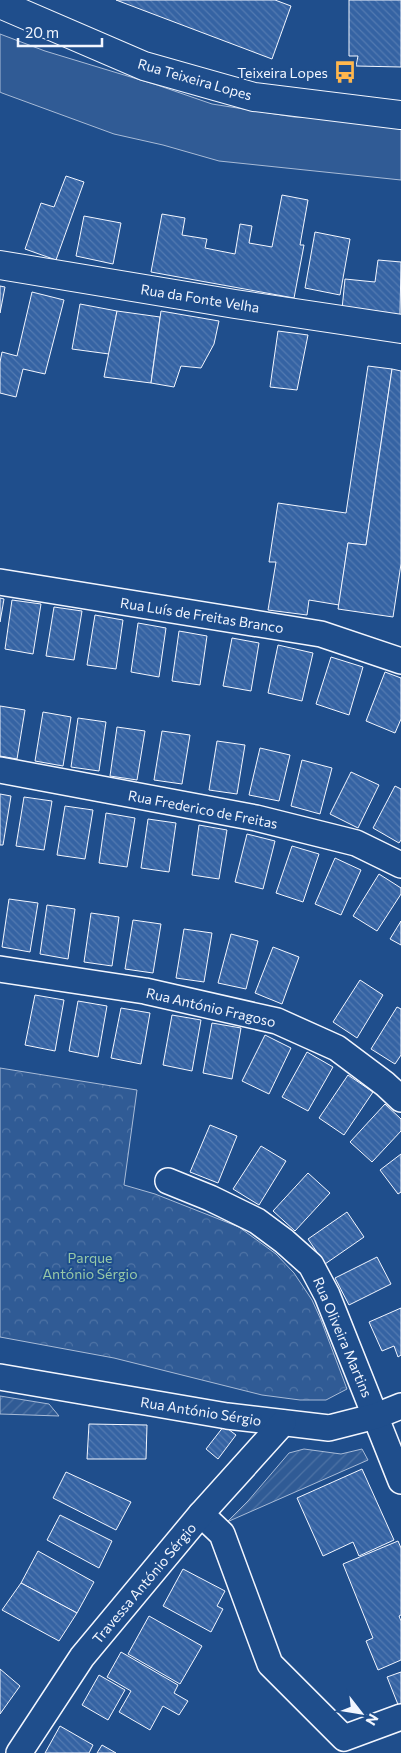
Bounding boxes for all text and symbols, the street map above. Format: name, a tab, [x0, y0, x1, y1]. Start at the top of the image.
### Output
scale bar	[18, 15, 101, 47]
text: 20 m	[25, 23, 59, 41]
street label: Rua Teixeira Lopes	[136, 55, 254, 103]
bus stop icon: Teixeira Lopes	[332, 59, 358, 85]
place label: Teixeira Lopes	[237, 64, 328, 81]
street label: Rua da Fonte Velha	[139, 280, 261, 316]
street label: Rua Luís de Freitas Branco	[119, 594, 285, 636]
street label: Rua Frederico de Freitas	[127, 786, 279, 832]
street label: Rua António Fragoso	[145, 984, 277, 1030]
park label: Parque António Sérgio	[42, 1249, 138, 1282]
street label: Rua Oliveira Martins	[310, 1274, 376, 1400]
street label: Rua António Sérgio	[139, 1393, 263, 1429]
street label: Travessa António Sérgio	[88, 1519, 200, 1647]
north arrow	[336, 1688, 386, 1738]
text: N	[363, 1711, 383, 1729]

